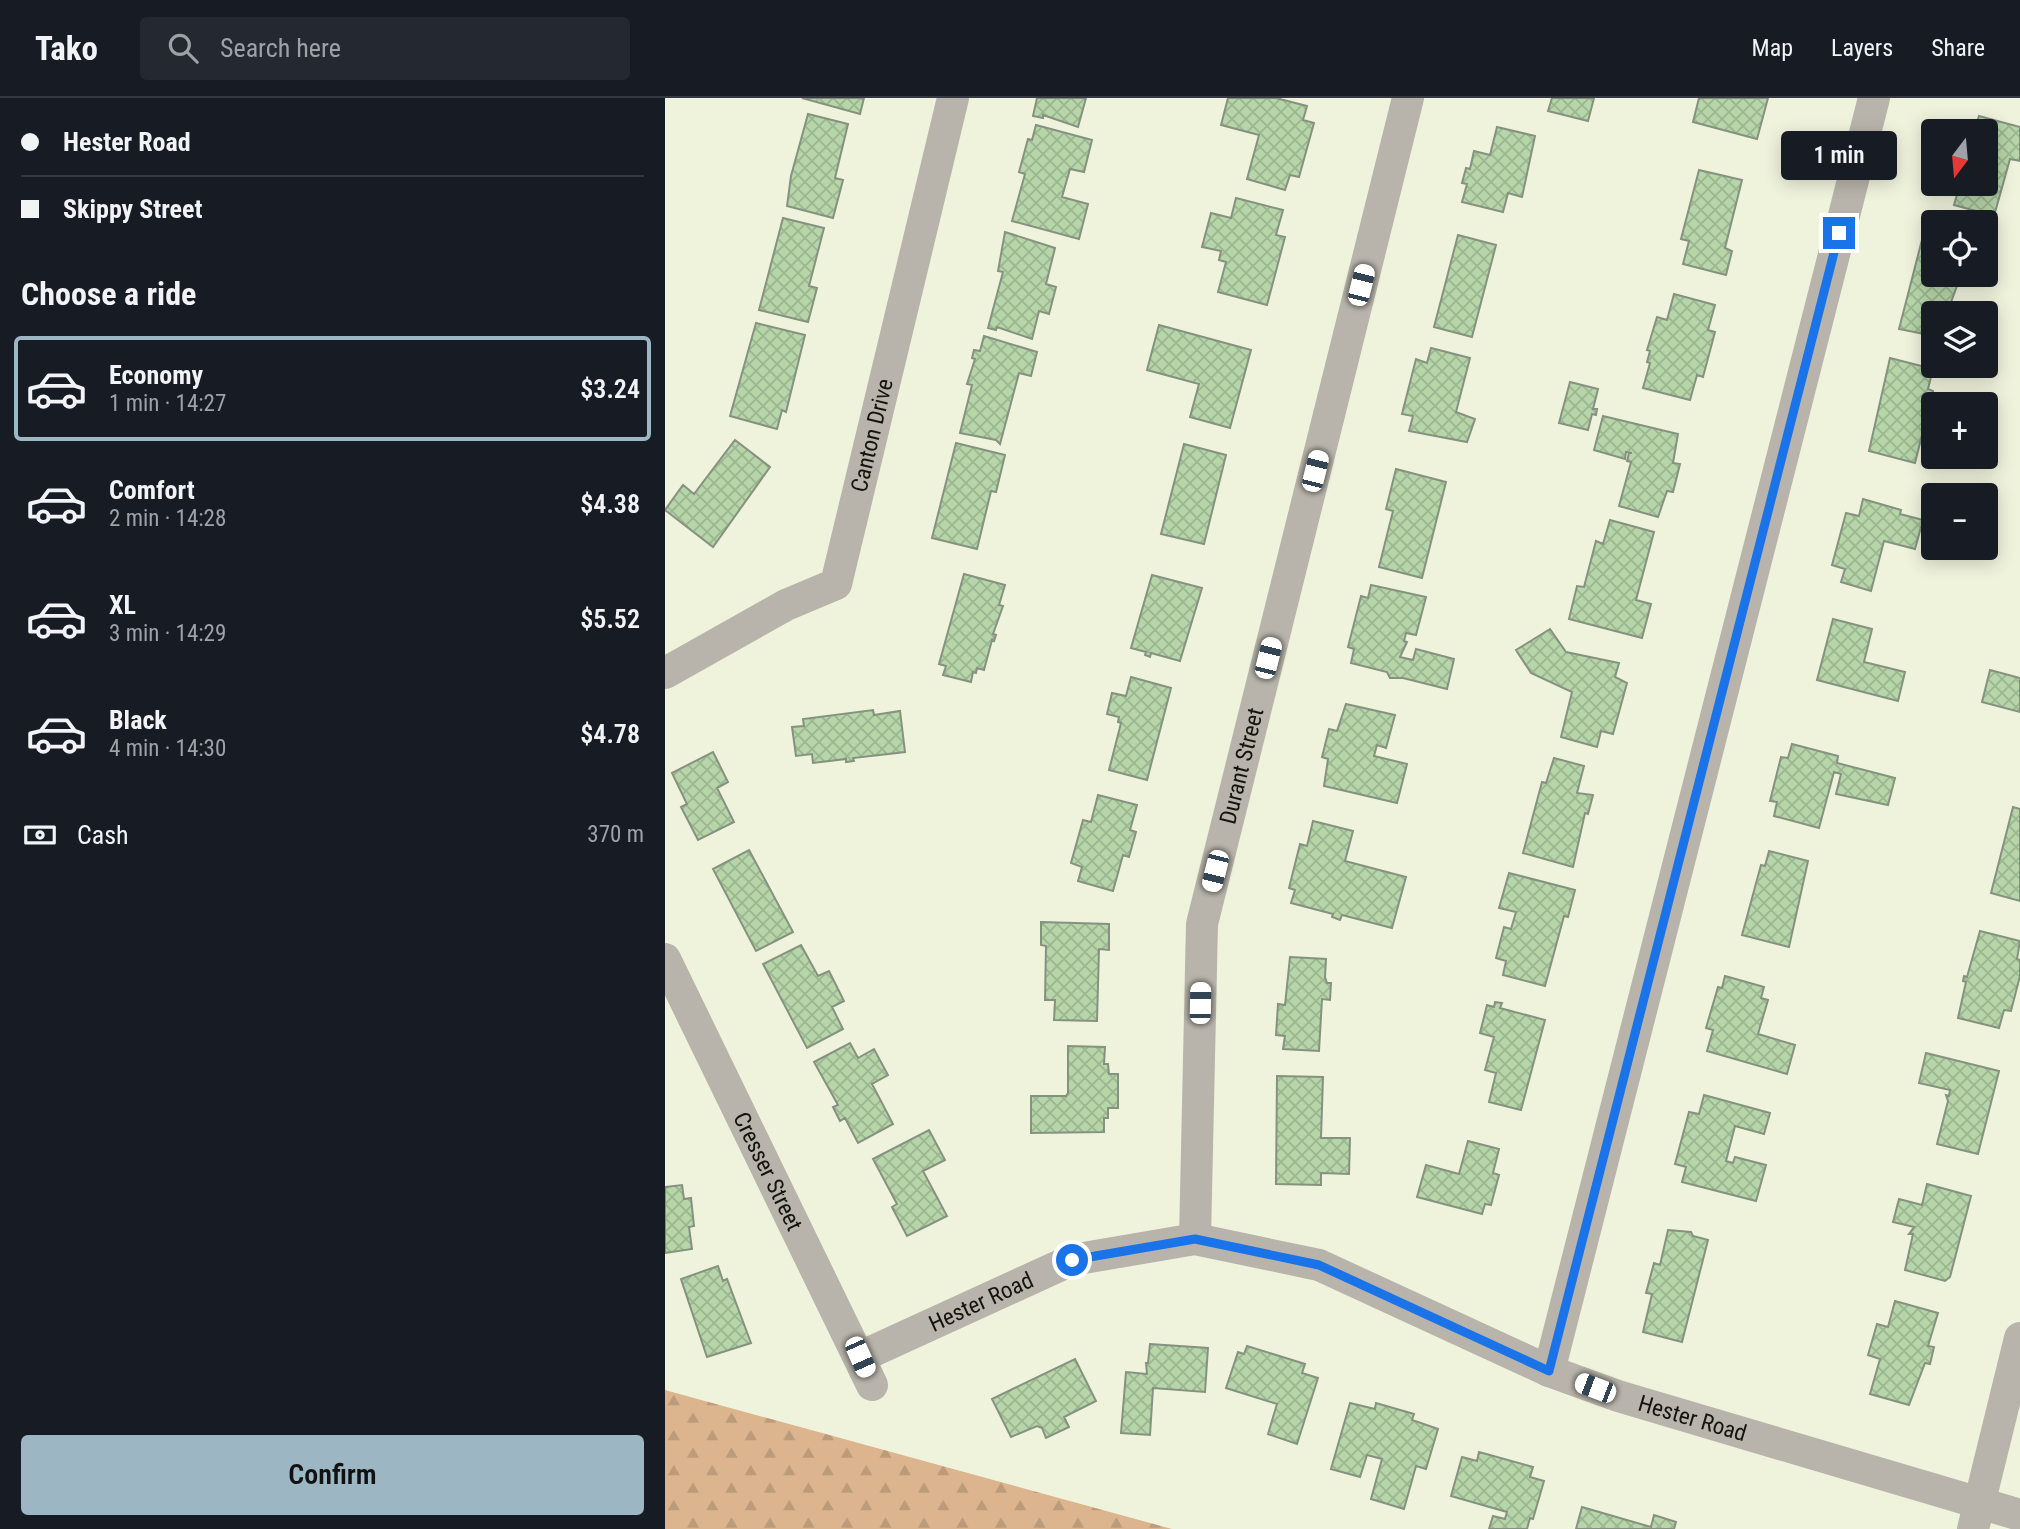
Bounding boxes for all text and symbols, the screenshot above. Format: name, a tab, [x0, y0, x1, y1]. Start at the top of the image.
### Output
search box	[140, 17, 630, 80]
text: Tako	[35, 29, 98, 68]
icon: search	[164, 29, 202, 67]
text: Search here	[220, 33, 341, 63]
text: Map	[1752, 34, 1793, 62]
text: Layers	[1831, 34, 1893, 62]
text: Share	[1931, 34, 1985, 62]
north arrow	[1921, 119, 1999, 196]
map controls	[1921, 119, 1998, 560]
text: Hester Road	[63, 127, 191, 157]
callout: 1 min	[1781, 131, 1897, 180]
text: 1 min	[1814, 142, 1864, 169]
text: Skippy Street	[63, 194, 202, 224]
button: locate	[1921, 210, 1998, 287]
route end	[1823, 217, 1855, 249]
car	[1346, 262, 1377, 308]
text: Choose a ride	[21, 275, 196, 313]
button: layers	[1921, 301, 1998, 378]
icon: car	[25, 357, 88, 420]
text: Economy	[109, 360, 203, 390]
text: $3.24	[580, 374, 640, 404]
street label: Canton Drive	[845, 376, 898, 495]
text: 1 min · 14:27	[109, 390, 226, 417]
button: +	[1921, 392, 1998, 469]
car	[1300, 448, 1331, 494]
icon: car	[25, 472, 88, 535]
text: Comfort	[109, 475, 195, 505]
button: −	[1921, 483, 1998, 560]
text: $4.38	[580, 489, 640, 519]
text: 2 min · 14:28	[109, 505, 226, 532]
icon: car	[25, 587, 88, 650]
text: XL	[109, 590, 136, 620]
text: $5.52	[580, 604, 640, 634]
text: 3 min · 14:29	[109, 620, 226, 647]
car	[1253, 635, 1284, 681]
icon: car	[25, 702, 88, 765]
text: Black	[109, 705, 167, 735]
street label: Durant Street	[1214, 705, 1269, 827]
text: $4.78	[580, 719, 640, 749]
text: 4 min · 14:30	[109, 735, 226, 762]
icon: cash	[21, 816, 59, 854]
text: Cash	[77, 820, 129, 850]
text: 370 m	[587, 821, 644, 848]
car	[1200, 848, 1231, 894]
car	[1190, 982, 1211, 1024]
street label: Cresser Street	[728, 1108, 808, 1235]
route start	[1056, 1244, 1088, 1276]
street label: Hester Road	[925, 1266, 1037, 1337]
car	[842, 1334, 879, 1380]
car	[1572, 1371, 1619, 1405]
street label: Hester Road	[1635, 1389, 1750, 1447]
button: Confirm	[21, 1435, 644, 1515]

